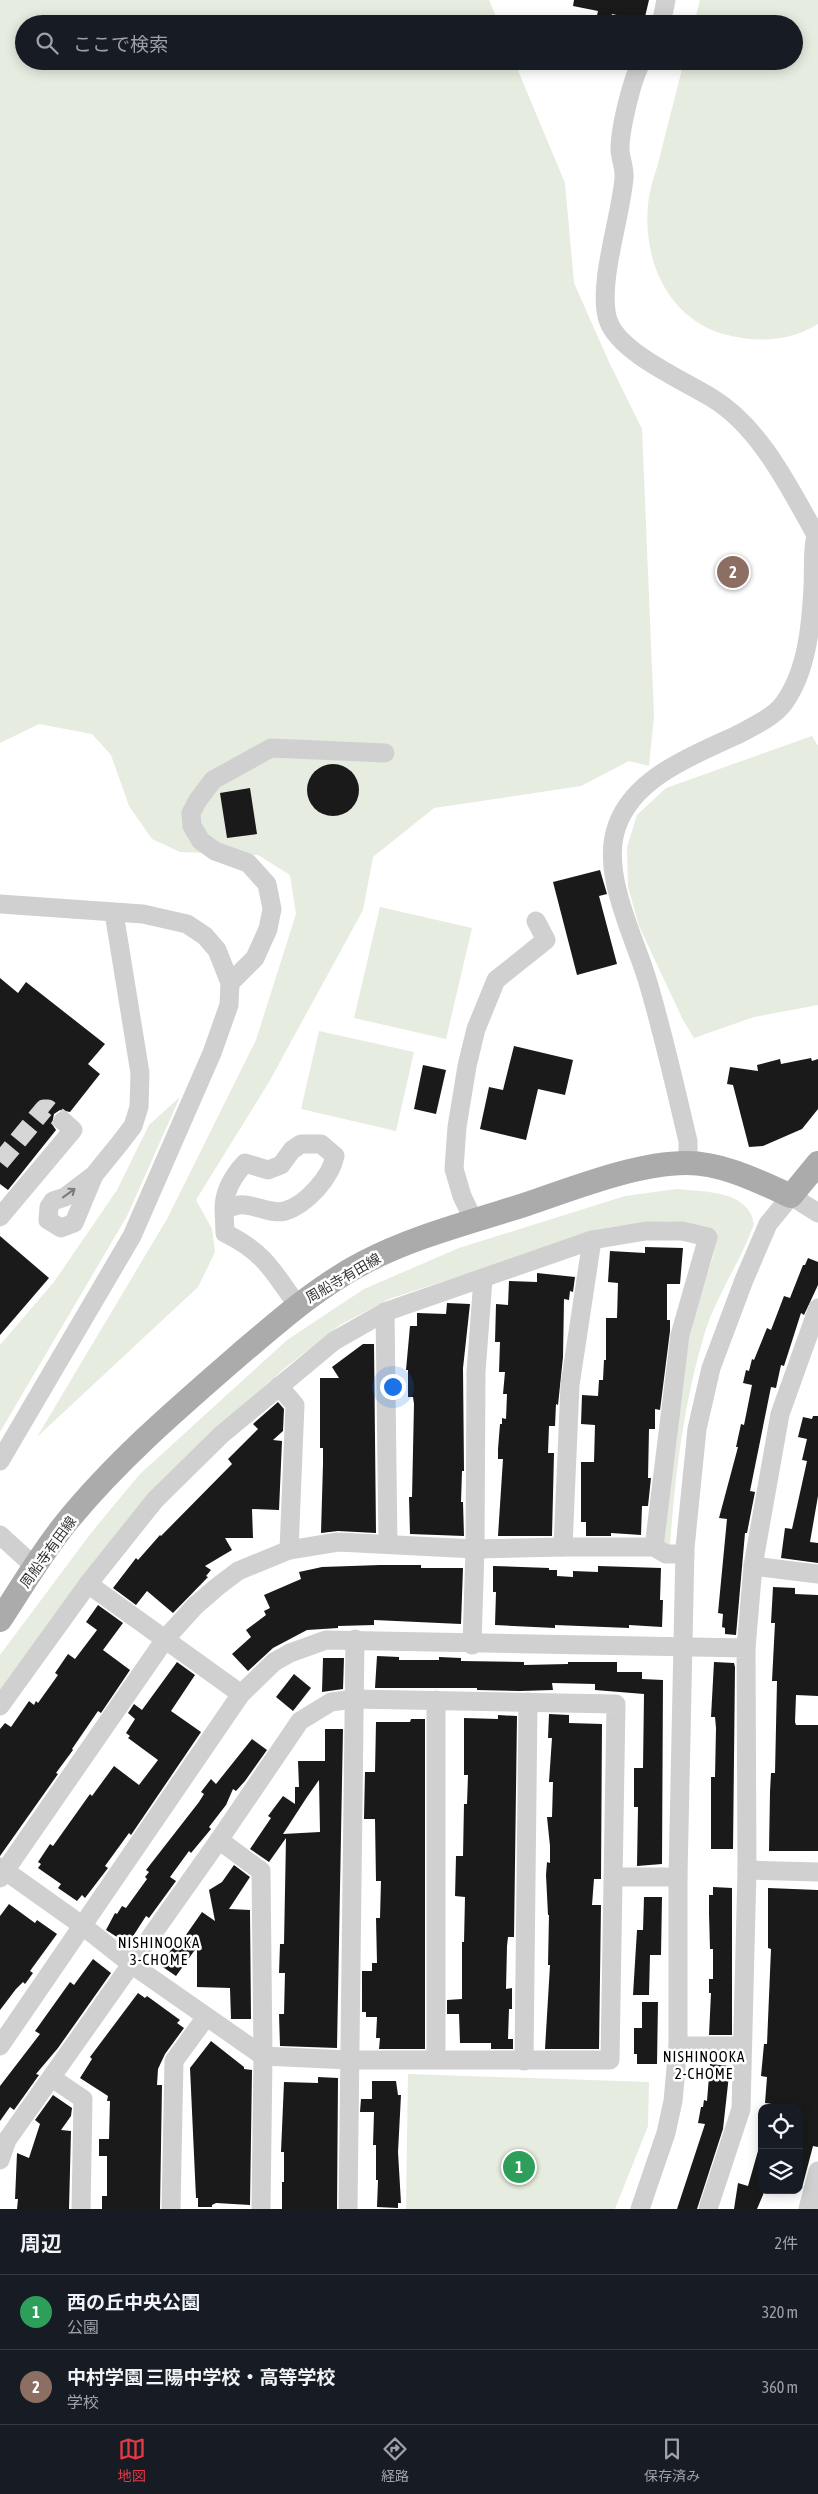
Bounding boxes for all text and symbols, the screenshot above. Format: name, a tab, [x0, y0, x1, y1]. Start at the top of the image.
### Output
search box	[15, 15, 803, 70]
icon: search	[33, 29, 61, 57]
text: ここで検索	[73, 33, 168, 55]
pin: 2	[717, 553, 749, 591]
one-way arrow	[62, 1188, 76, 1198]
street label: 周船寺有田線	[303, 1250, 383, 1306]
your location	[380, 1374, 406, 1400]
street label: 周船寺有田線	[17, 1513, 79, 1591]
district label: NISHINOOKA 3-CHOME	[118, 1934, 200, 1968]
district label: NISHINOOKA 2-CHOME	[663, 2048, 745, 2082]
map controls	[758, 2104, 803, 2194]
button: locate	[758, 2104, 803, 2149]
pin: 1	[503, 2148, 535, 2186]
button: layers	[758, 2149, 803, 2194]
text: 周辺	[20, 2231, 62, 2255]
text: 2件	[774, 2234, 798, 2252]
text: 西の丘中央公園	[67, 2291, 200, 2313]
text: 1	[32, 2303, 40, 2321]
text: 320 m	[762, 2303, 798, 2321]
text: 公園	[67, 2318, 99, 2336]
text: 中村学園 三陽中学校・高等学校	[67, 2366, 336, 2388]
text: 2	[32, 2378, 40, 2396]
text: 360 m	[762, 2378, 798, 2396]
text: 学校	[67, 2393, 99, 2411]
tab: 地図	[118, 2435, 146, 2485]
tab: 経路	[381, 2435, 409, 2485]
tab: 保存済み	[644, 2435, 700, 2485]

